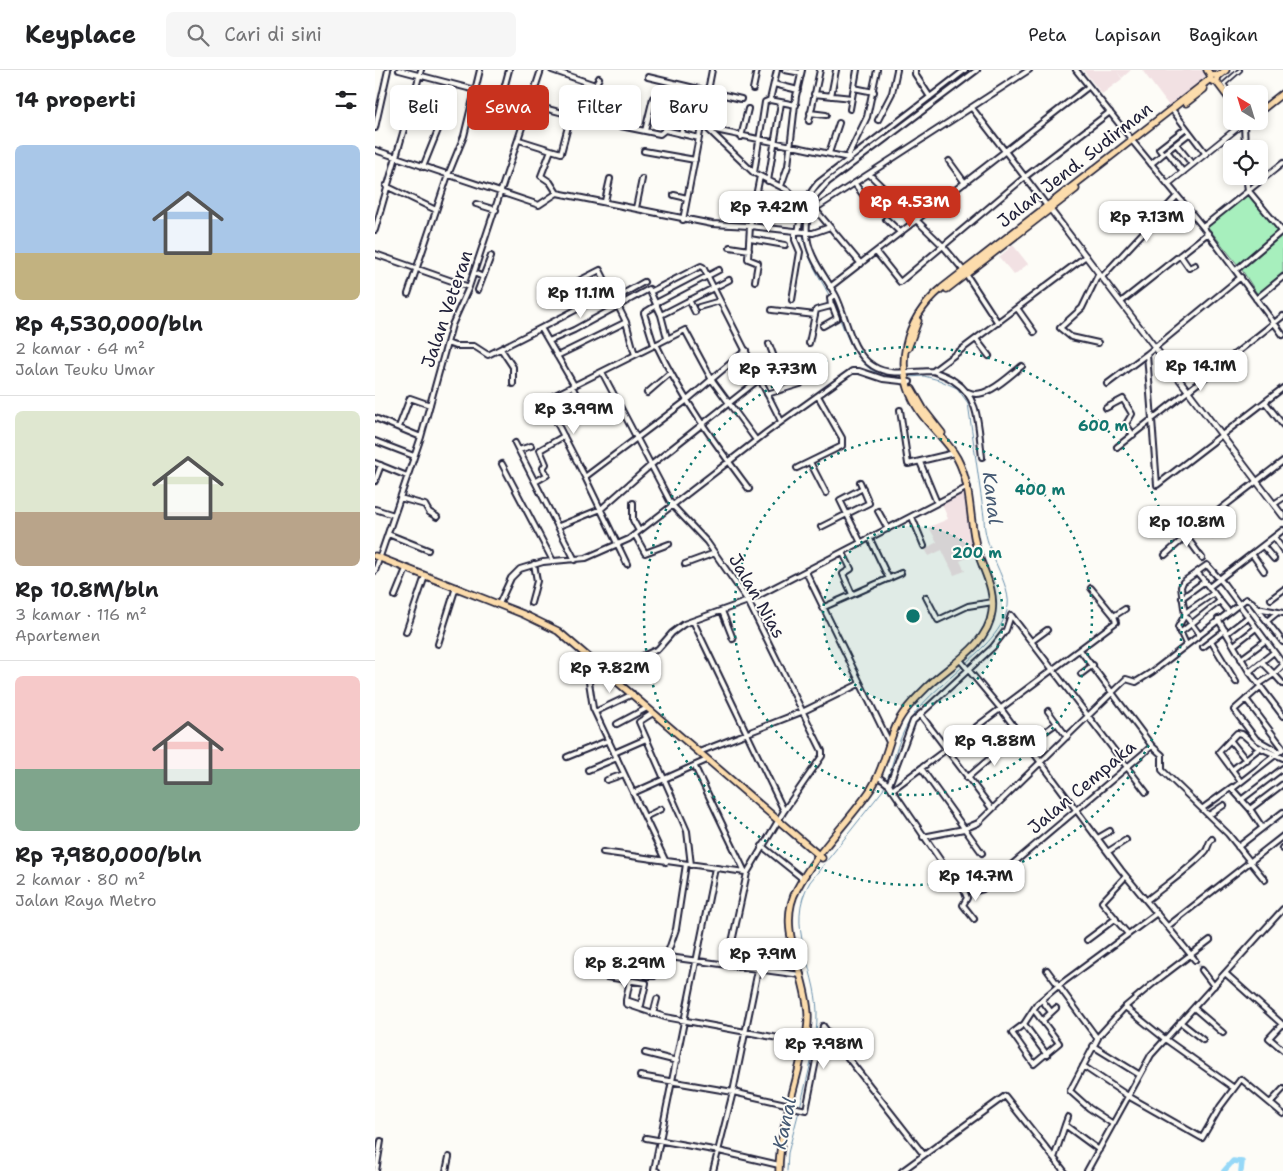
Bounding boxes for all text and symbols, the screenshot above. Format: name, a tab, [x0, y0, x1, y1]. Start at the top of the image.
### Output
search box	[166, 12, 516, 57]
text: Keyplace	[25, 19, 136, 51]
icon: search	[184, 21, 212, 49]
text: Cari di sini	[224, 22, 322, 47]
text: Peta	[1028, 23, 1067, 47]
text: Lapisan	[1095, 23, 1161, 47]
text: Bagikan	[1189, 23, 1258, 47]
chip: Beli	[390, 85, 457, 130]
chip: Sewa	[467, 85, 549, 130]
chip: Filter	[559, 85, 641, 130]
chip: Baru	[651, 85, 727, 130]
north arrow	[1223, 85, 1267, 130]
map controls	[1223, 85, 1268, 185]
text: 14 properti	[15, 86, 136, 114]
icon: filters	[332, 86, 360, 114]
street label: Jalan Jend. Sudirman	[993, 97, 1157, 233]
button: locate	[1223, 140, 1268, 185]
icon: home	[143, 178, 233, 268]
pin: Rp 4.53M	[858, 186, 962, 228]
pin: Rp 7.42M	[717, 190, 821, 233]
text: Rp 4.53M	[870, 191, 950, 212]
text: Rp 7.42M	[730, 196, 808, 217]
pin: Rp 7.13M	[1095, 200, 1199, 243]
text: Rp 7.13M	[1110, 206, 1184, 227]
street label: Jalan Veteran	[416, 247, 478, 371]
pin: Rp 11.1M	[529, 276, 633, 319]
text: Rp 11.1M	[547, 282, 615, 303]
text: Rp 4,530,000/bln	[15, 310, 203, 338]
text: 2 kamar · 64 m²	[15, 338, 145, 359]
pin: Rp 14.1M	[1149, 350, 1253, 392]
pin: Rp 7.73M	[726, 352, 830, 395]
text: Rp 14.1M	[1166, 355, 1236, 376]
text: Rp 7.73M	[739, 358, 817, 379]
text: Jalan Teuku Umar	[15, 359, 155, 380]
pin: Rp 3.99M	[522, 392, 626, 435]
text: Rp 3.99M	[535, 398, 613, 419]
text: 600 m	[1078, 416, 1128, 436]
icon: home	[143, 443, 233, 533]
water label: Kanal	[977, 470, 1008, 526]
text: 400 m	[1015, 480, 1065, 500]
pin: Rp 10.8M	[1135, 506, 1239, 548]
text: Rp 10.8M	[1149, 511, 1225, 532]
text: 200 m	[952, 543, 1002, 563]
street label: Jalan Nias	[723, 549, 791, 643]
text: Rp 10.8M/bln	[15, 576, 159, 604]
text: 3 kamar · 116 m²	[15, 604, 147, 625]
centre of rings	[904, 607, 922, 625]
text: Apartemen	[15, 625, 100, 646]
pin: Rp 7.82M	[558, 652, 662, 694]
text: Rp 7.82M	[570, 657, 650, 678]
icon: home	[143, 708, 233, 798]
pin: Rp 9.88M	[943, 724, 1047, 767]
text: Rp 9.88M	[954, 730, 1036, 751]
street label: Jalan Cempaka	[1023, 735, 1141, 839]
text: Rp 7,980,000/bln	[15, 841, 202, 869]
pin: Rp 14.7M	[924, 860, 1028, 902]
text: Rp 14.7M	[939, 865, 1013, 886]
text: 2 kamar · 80 m²	[15, 869, 145, 890]
text: Jalan Raya Metro	[15, 890, 157, 911]
pin: Rp 7.9M	[717, 938, 809, 980]
text: Rp 7.9M	[730, 943, 796, 964]
pin: Rp 8.29M	[573, 946, 677, 989]
text: Rp 8.29M	[585, 952, 665, 973]
pin: Rp 7.98M	[772, 1028, 876, 1070]
text: Rp 7.98M	[785, 1033, 863, 1054]
water label: Kanal	[767, 1095, 802, 1152]

